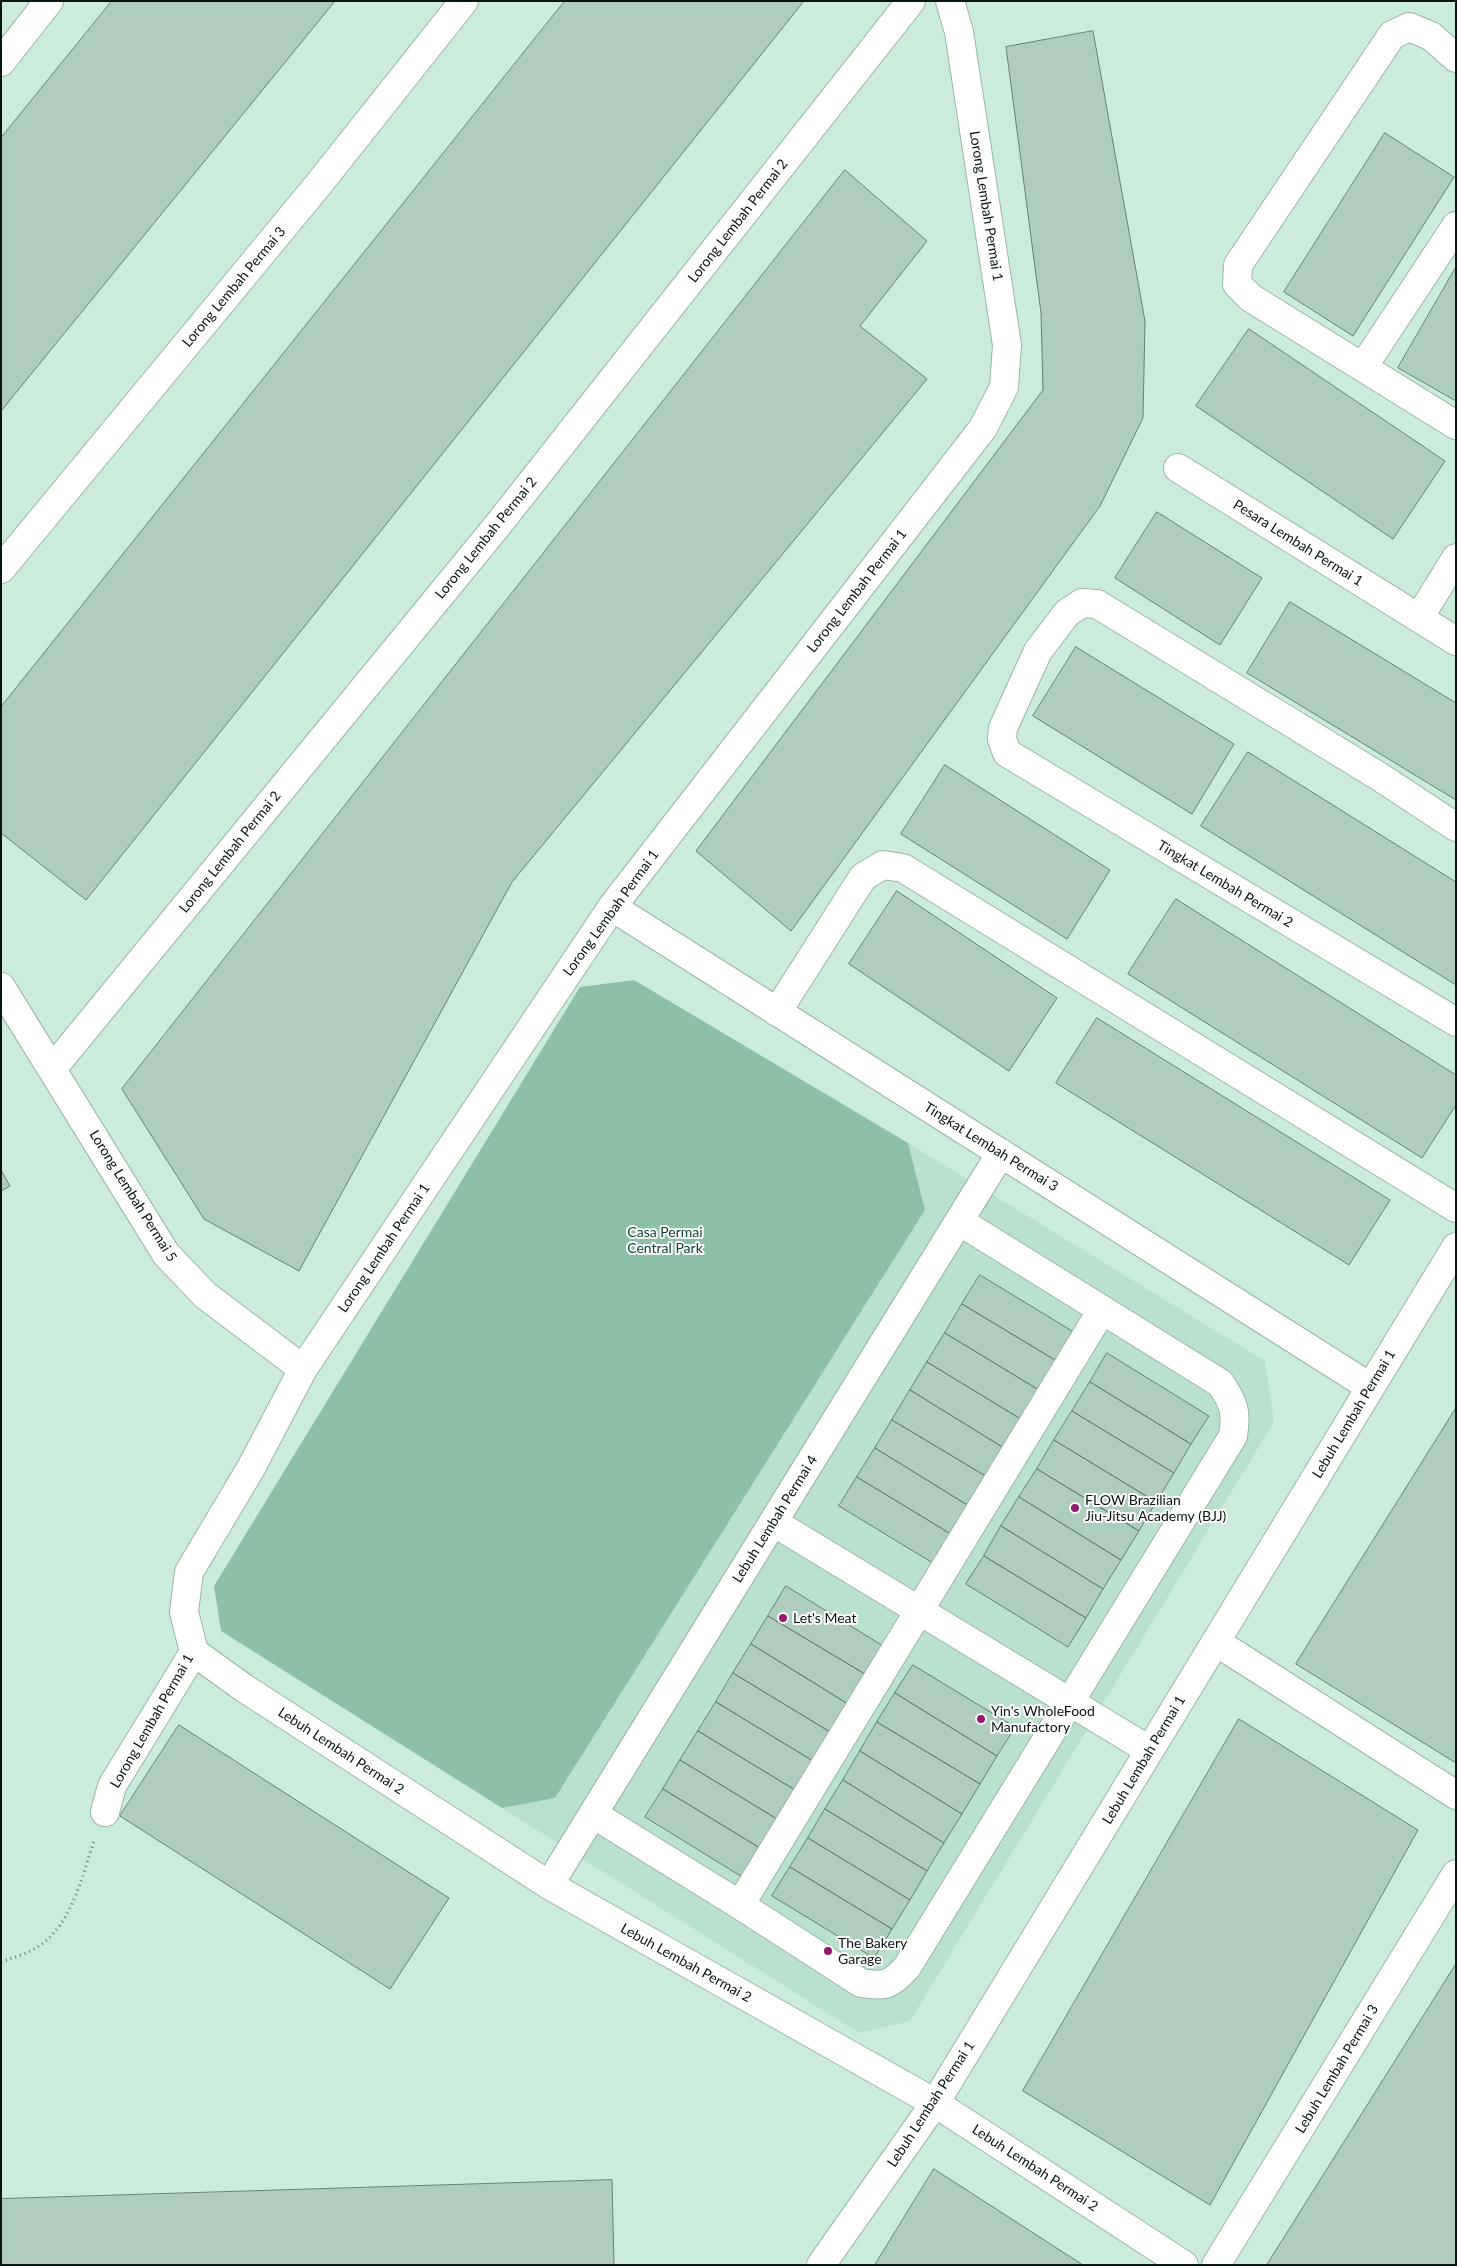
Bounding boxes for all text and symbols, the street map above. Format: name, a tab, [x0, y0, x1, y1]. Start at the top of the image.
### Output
street label: Lorong Lembah Permai 1	[966, 130, 1006, 282]
street label: Lorong Lembah Permai 2	[685, 156, 791, 286]
street label: Lorong Lembah Permai 3	[179, 223, 289, 351]
street label: Lorong Lembah Permai 2	[432, 474, 540, 602]
street label: Pesara Lembah Permai 1	[1230, 496, 1366, 590]
street label: Lorong Lembah Permai 1	[804, 526, 910, 656]
street label: Lorong Lembah Permai 2	[176, 788, 284, 916]
street label: Tingkat Lembah Permai 2	[1154, 837, 1296, 931]
street label: Lorong Lembah Permai 1	[560, 847, 662, 979]
street label: Tingkat Lembah Permai 3	[921, 1099, 1061, 1195]
street label: Lorong Lembah Permai 5	[86, 1127, 180, 1265]
street label: Lorong Lembah Permai 1	[335, 1180, 433, 1316]
park label: Casa Permai Central Park	[627, 1224, 703, 1256]
street label: Lebuh Lembah Permai 1	[1309, 1347, 1399, 1481]
street label: Lebuh Lembah Permai 4	[729, 1452, 821, 1586]
place label: FLOW Brazilian Jiu-Jitsu Academy (BJJ)	[1085, 1492, 1226, 1524]
marker: FLOW Brazilian Jiu-Jitsu Academy (BJJ)	[1069, 1502, 1081, 1514]
place label: Let's Meat	[793, 1610, 856, 1626]
marker: Let's Meat	[777, 1612, 789, 1624]
street label: Lorong Lembah Permai 1	[107, 1651, 197, 1791]
street label: Lebuh Lembah Permai 1	[1099, 1693, 1189, 1827]
place label: Yin's WholeFood Manufactory	[991, 1703, 1095, 1735]
street label: Lebuh Lembah Permai 2	[275, 1704, 407, 1798]
marker: Yin's WholeFood Manufactory	[975, 1713, 987, 1725]
street label: Lebuh Lembah Permai 2	[618, 1920, 754, 2006]
place label: The Bakery Garage	[838, 1935, 907, 1968]
marker: The Bakery Garage	[822, 1945, 834, 1957]
street label: Lebuh Lembah Permai 3	[1292, 2002, 1382, 2136]
street label: Lebuh Lembah Permai 1	[884, 2038, 978, 2170]
street label: Lebuh Lembah Permai 2	[969, 2121, 1101, 2215]

